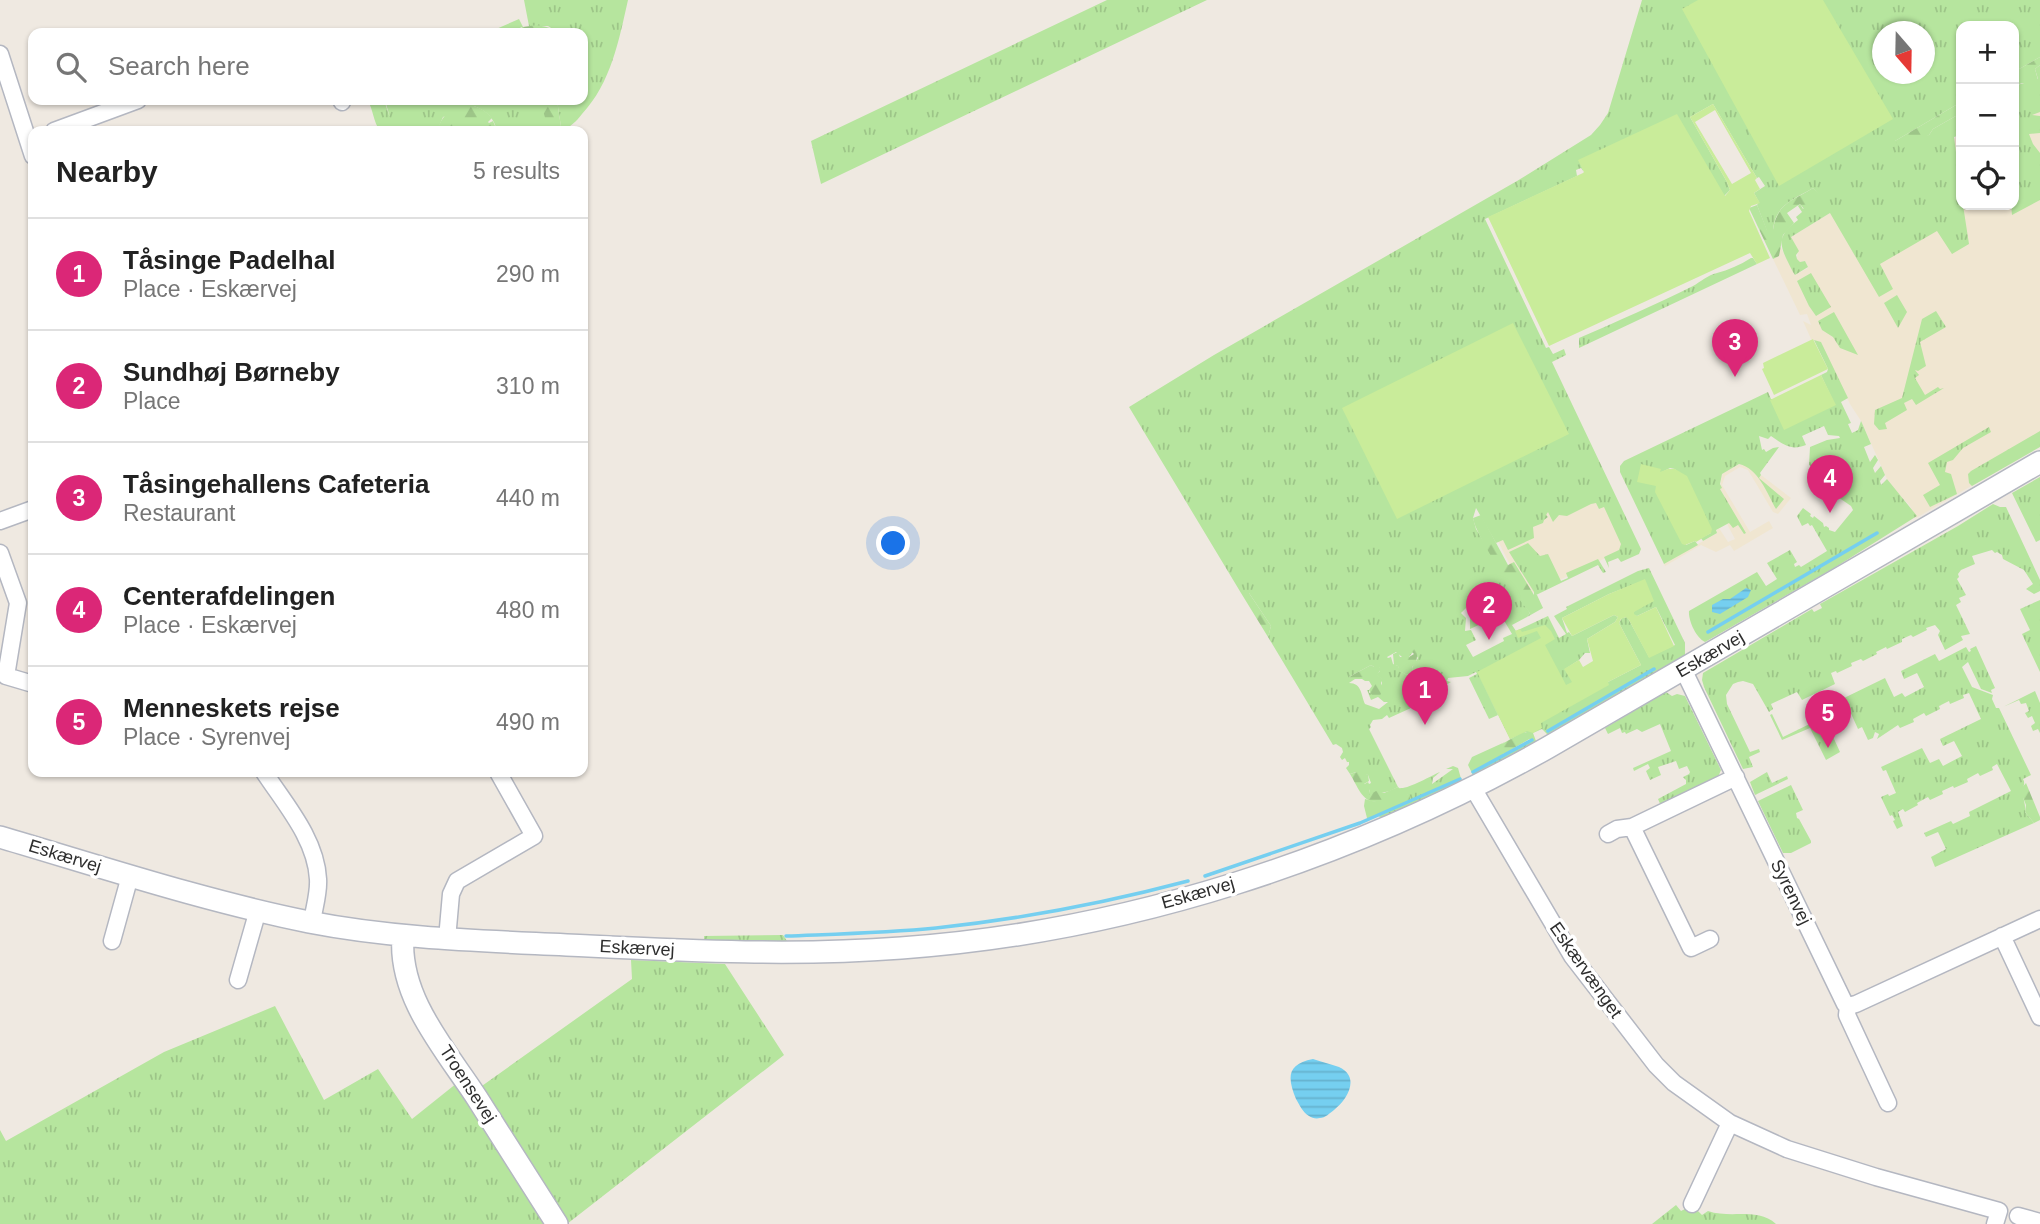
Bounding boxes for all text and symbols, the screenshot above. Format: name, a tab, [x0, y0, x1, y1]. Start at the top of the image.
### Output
north arrow	[1872, 21, 1935, 84]
map controls	[1956, 21, 2019, 210]
button: +	[1956, 21, 2019, 84]
search box	[28, 28, 588, 105]
icon: search	[52, 48, 90, 86]
text: Search here	[108, 51, 250, 81]
button: −	[1956, 84, 2019, 147]
button: locate	[1956, 147, 2019, 210]
text: Nearby	[56, 155, 158, 188]
text: 5 results	[473, 158, 560, 184]
text: Tåsinge Padelhal	[123, 245, 335, 275]
text: 1	[73, 261, 85, 287]
text: 290 m	[496, 261, 560, 287]
text: Place · Eskærvej	[123, 276, 297, 302]
pin: 3	[1712, 319, 1758, 377]
text: Sundhøj Børneby	[123, 357, 340, 387]
text: 2	[73, 373, 85, 399]
text: 310 m	[496, 373, 560, 399]
text: Place	[123, 388, 181, 414]
pin: 4	[1807, 455, 1853, 513]
text: Tåsingehallens Cafeteria	[123, 469, 429, 499]
text: 3	[73, 485, 85, 511]
text: 440 m	[496, 485, 560, 511]
text: Restaurant	[123, 500, 236, 526]
your location	[876, 526, 910, 560]
text: Centerafdelingen	[123, 581, 335, 611]
pin: 2	[1466, 582, 1512, 640]
text: 4	[73, 597, 85, 623]
text: 480 m	[496, 597, 560, 623]
text: Place · Eskærvej	[123, 612, 297, 638]
street label: Eskærvej	[1673, 627, 1747, 681]
pin: 1	[1402, 667, 1448, 725]
pin: 5	[1805, 690, 1851, 748]
text: Menneskets rejse	[123, 693, 340, 723]
text: 5	[73, 709, 85, 735]
text: 490 m	[496, 709, 560, 735]
text: Place · Syrenvej	[123, 724, 290, 750]
street label: Eskærvej	[26, 835, 104, 877]
street label: Syrenvej	[1767, 856, 1815, 928]
street label: Eskærvej	[1159, 873, 1237, 913]
street label: Eskærvænget	[1546, 918, 1626, 1022]
street label: Eskærvej	[599, 936, 675, 960]
street label: Troensevej	[436, 1041, 500, 1127]

